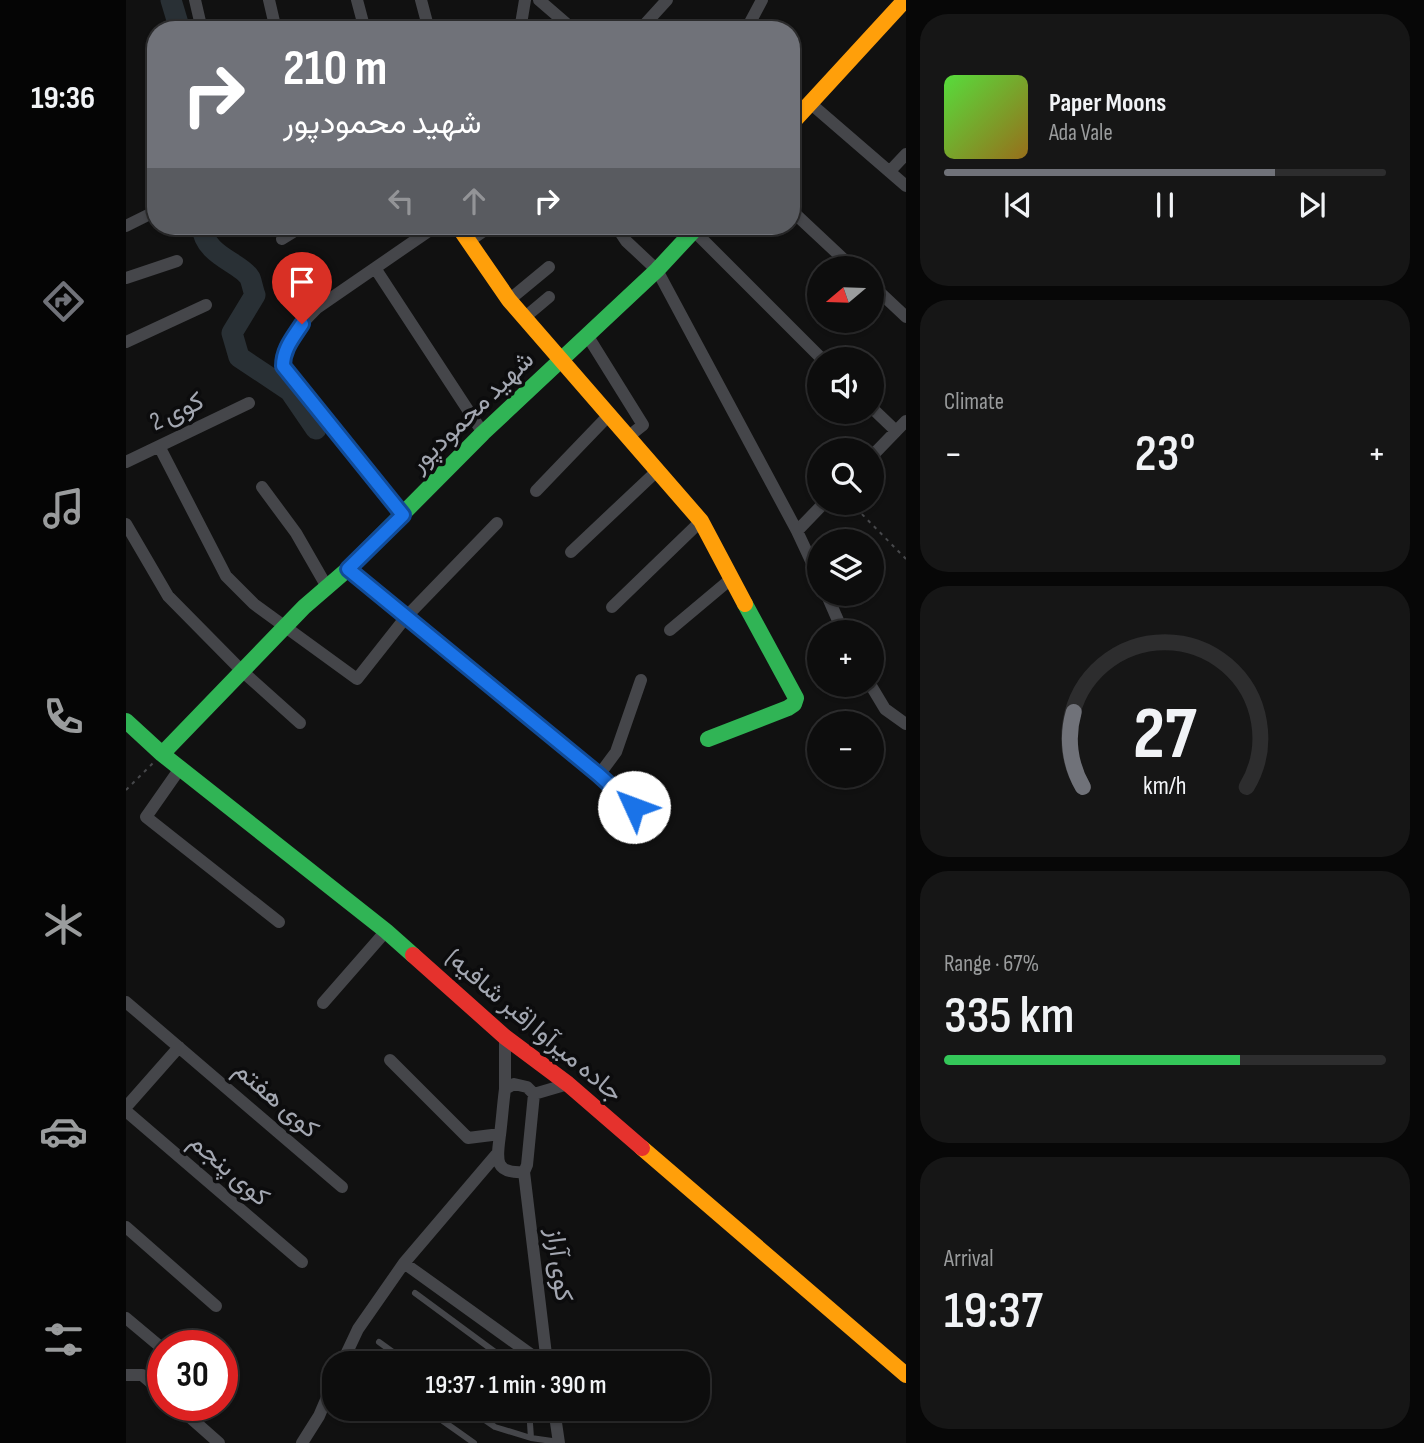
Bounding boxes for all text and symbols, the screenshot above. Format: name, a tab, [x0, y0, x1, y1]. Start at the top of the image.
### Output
text: 210 m	[283, 40, 387, 99]
icon: right	[168, 49, 259, 140]
text: 19:36	[31, 79, 95, 118]
text: Paper Moons	[1049, 88, 1166, 119]
text: شهید محمودپور	[283, 104, 482, 143]
text: Ada Vale	[1049, 119, 1113, 147]
icon: left	[382, 182, 420, 220]
icon: ahead	[455, 182, 493, 220]
icon: right	[528, 182, 566, 220]
icon: previous	[999, 186, 1037, 224]
icon: pause	[1146, 186, 1184, 224]
icon: next	[1293, 186, 1331, 224]
pin	[272, 252, 332, 324]
north arrow	[807, 256, 884, 332]
map controls	[807, 256, 884, 788]
icon: arrive	[283, 263, 321, 301]
icon: directions	[39, 277, 88, 326]
street label: شهید محمودپور	[402, 345, 541, 481]
button: sound	[807, 347, 884, 424]
street label: کوی 2	[145, 386, 209, 438]
text: Climate	[944, 388, 1004, 416]
text: 23°	[1135, 423, 1195, 486]
text: −	[944, 432, 963, 477]
text: +	[1367, 432, 1386, 477]
button: search	[807, 438, 884, 515]
icon: music	[39, 484, 88, 533]
button: layers	[807, 529, 884, 606]
button: +	[807, 620, 884, 697]
icon: phone	[39, 692, 88, 741]
text: 27	[1133, 692, 1197, 780]
button: −	[807, 711, 884, 788]
position arrow	[597, 770, 671, 844]
text: km/h	[1143, 771, 1187, 802]
icon: climate	[39, 900, 88, 949]
street label: جاده میرآوا (قبر شافیه)	[439, 943, 629, 1109]
text: Range · 67%	[944, 950, 1039, 978]
text: 335 km	[944, 985, 1075, 1048]
street label: کوی هفتم	[227, 1055, 325, 1145]
icon: car	[39, 1107, 88, 1156]
street label: کوی پنجم	[182, 1127, 276, 1214]
street label: کوی آراز	[539, 1226, 579, 1303]
text: Arrival	[944, 1245, 993, 1273]
text: 19:37	[944, 1280, 1043, 1343]
icon: filters	[39, 1315, 88, 1364]
speed limit sign: 30	[147, 1330, 238, 1421]
text: 19:37 · 1 min · 390 m	[425, 1370, 607, 1401]

